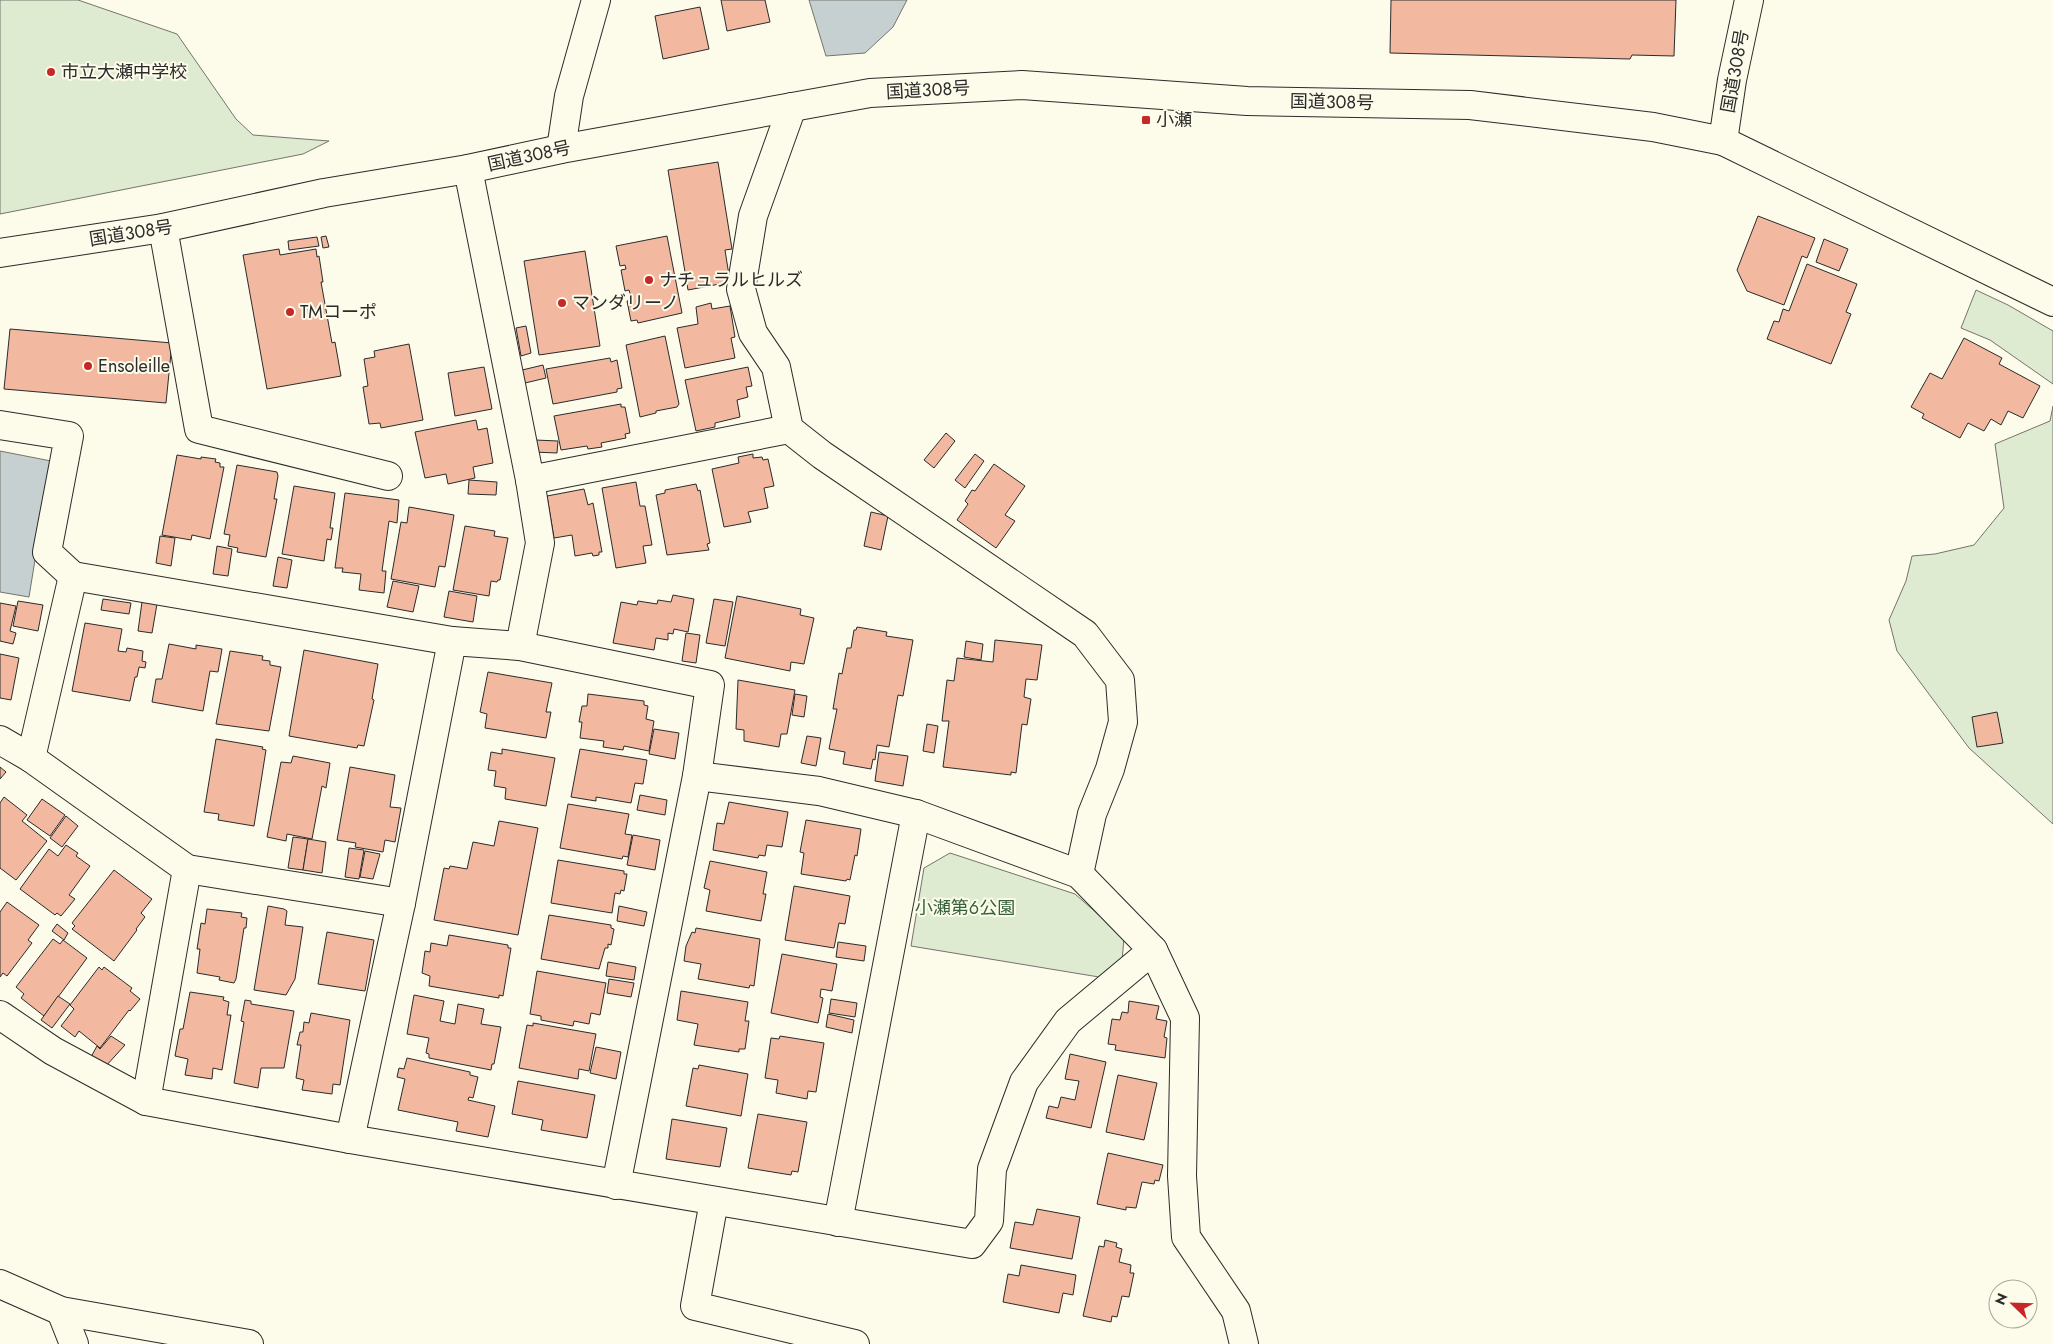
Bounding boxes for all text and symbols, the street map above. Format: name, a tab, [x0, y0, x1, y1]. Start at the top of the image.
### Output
street label: 国道308号	[1715, 27, 1755, 115]
place label: 市立大瀬中学校	[61, 59, 187, 85]
marker: 市立大瀬中学校	[45, 66, 57, 78]
street label: 国道308号	[885, 75, 971, 105]
street label: 国道308号	[1290, 88, 1374, 116]
place label: 小瀬	[1156, 107, 1192, 133]
marker: 小瀬	[1140, 114, 1152, 126]
street label: 国道308号	[485, 135, 573, 177]
street label: 国道308号	[87, 214, 175, 252]
place label: ナチュラルヒルズ	[659, 267, 803, 293]
marker: ナチュラルヒルズ	[643, 274, 655, 286]
place label: マンダリーノ	[572, 290, 679, 316]
marker: マンダリーノ	[556, 297, 568, 309]
place label: TMコーポ	[300, 299, 377, 325]
marker: TMコーポ	[284, 306, 296, 318]
place label: Ensoleille	[98, 353, 170, 379]
marker: Ensoleille	[82, 360, 94, 372]
park label: 小瀬第6公園	[915, 895, 1015, 921]
north arrow	[1988, 1279, 2038, 1329]
text: N	[1990, 1290, 2012, 1308]

